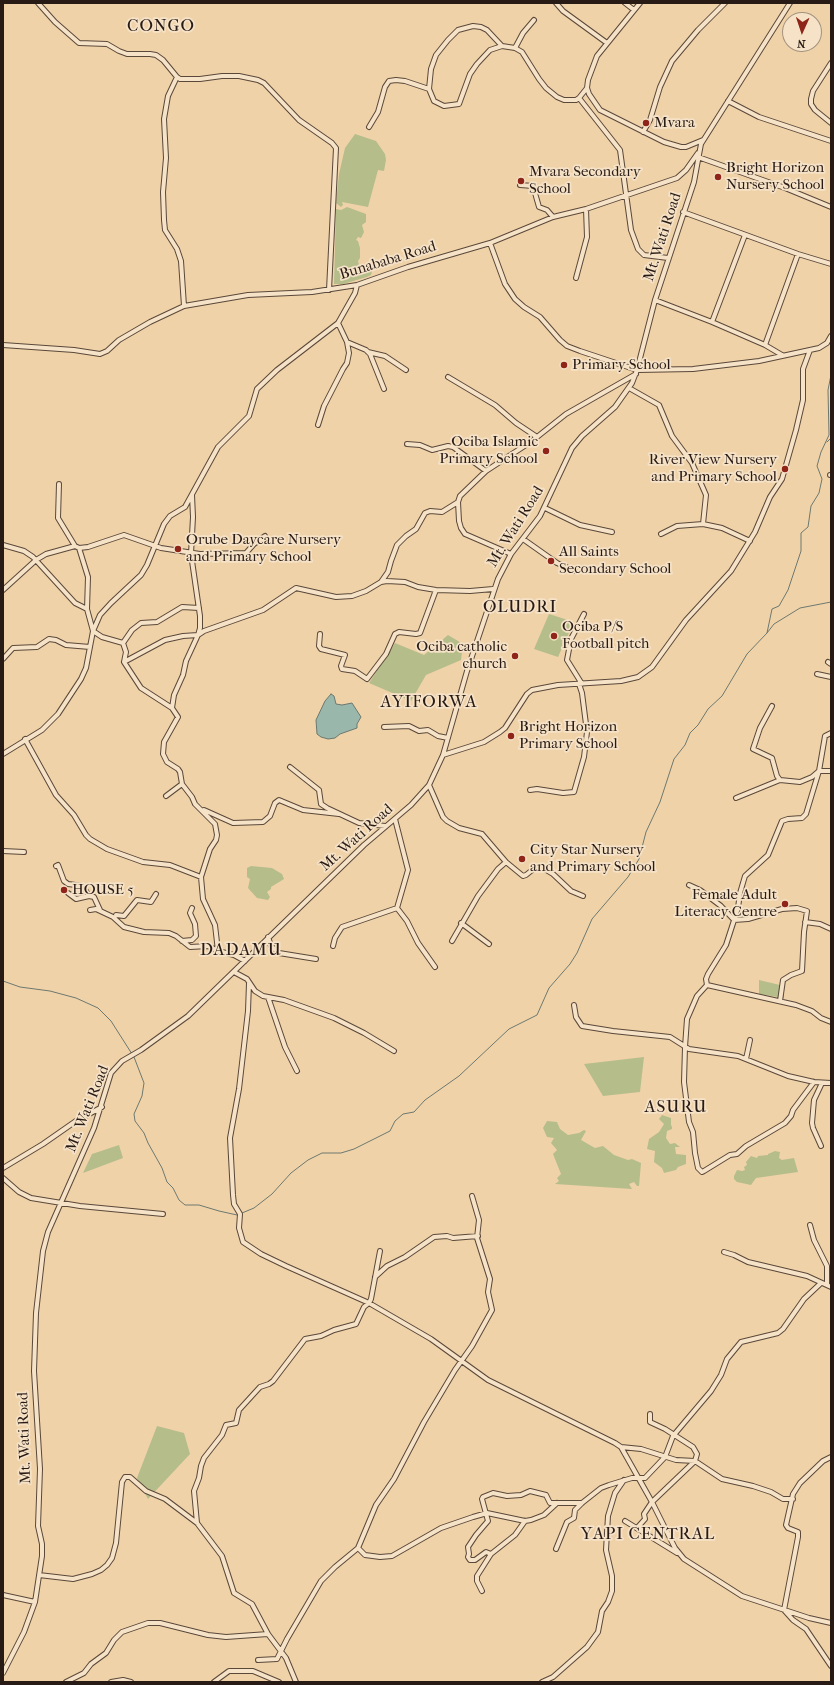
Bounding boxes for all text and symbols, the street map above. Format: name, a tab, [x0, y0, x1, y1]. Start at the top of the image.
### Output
north arrow	[782, 12, 822, 52]
district label: CONGO	[127, 17, 195, 37]
text: N	[797, 37, 806, 50]
place label: Mvara	[654, 114, 695, 132]
marker: Mvara	[641, 118, 651, 128]
place label: Bright Horizon Nursery School	[726, 159, 824, 194]
place label: Mvara Secondary School	[529, 163, 641, 198]
marker: Bright Horizon Nursery School	[713, 172, 723, 182]
marker: Mvara Secondary School	[516, 176, 526, 186]
street label: Mt. Wati Road	[640, 190, 686, 284]
street label: Bunababa Road	[338, 238, 438, 284]
place label: Primary School	[572, 356, 671, 374]
marker: Primary School	[559, 360, 569, 370]
place label: Ociba Islamic Primary School	[439, 433, 538, 468]
marker: Ociba Islamic Primary School	[541, 446, 551, 456]
place label: River View Nursery and Primary School	[649, 451, 777, 486]
marker: River View Nursery and Primary School	[780, 464, 790, 474]
street label: Mt. Wati Road	[484, 483, 548, 571]
place label: Orube Daycare Nursery and Primary School	[186, 531, 341, 566]
place label: All Saints Secondary School	[559, 543, 672, 578]
marker: Orube Daycare Nursery and Primary School	[173, 544, 183, 554]
marker: All Saints Secondary School	[546, 556, 556, 566]
district label: OLUDRI	[483, 598, 557, 618]
place label: Ociba P/S Football pitch	[562, 618, 650, 653]
marker: Ociba P/S Football pitch	[549, 631, 559, 641]
place label: Ociba catholic church	[416, 638, 507, 673]
marker: Ociba catholic church	[510, 651, 520, 661]
district label: AYIFORWA	[380, 693, 478, 713]
place label: Bright Horizon Primary School	[519, 718, 618, 753]
marker: Bright Horizon Primary School	[506, 731, 516, 741]
street label: Mt. Wati Road	[317, 801, 397, 875]
place label: City Star Nursery and Primary School	[530, 841, 656, 876]
marker: City Star Nursery and Primary School	[517, 854, 527, 864]
place label: HOUSE 5	[72, 881, 134, 899]
marker: HOUSE 5	[59, 885, 69, 895]
place label: Female Adult Literacy Centre	[675, 886, 777, 921]
marker: Female Adult Literacy Centre	[780, 899, 790, 909]
district label: DADAMU	[200, 941, 282, 961]
street label: Mt. Wati Road	[62, 1063, 114, 1155]
district label: ASURU	[645, 1098, 707, 1118]
street label: Mt. Wati Road	[14, 1392, 36, 1484]
district label: YAPI CENTRAL	[581, 1525, 715, 1545]

